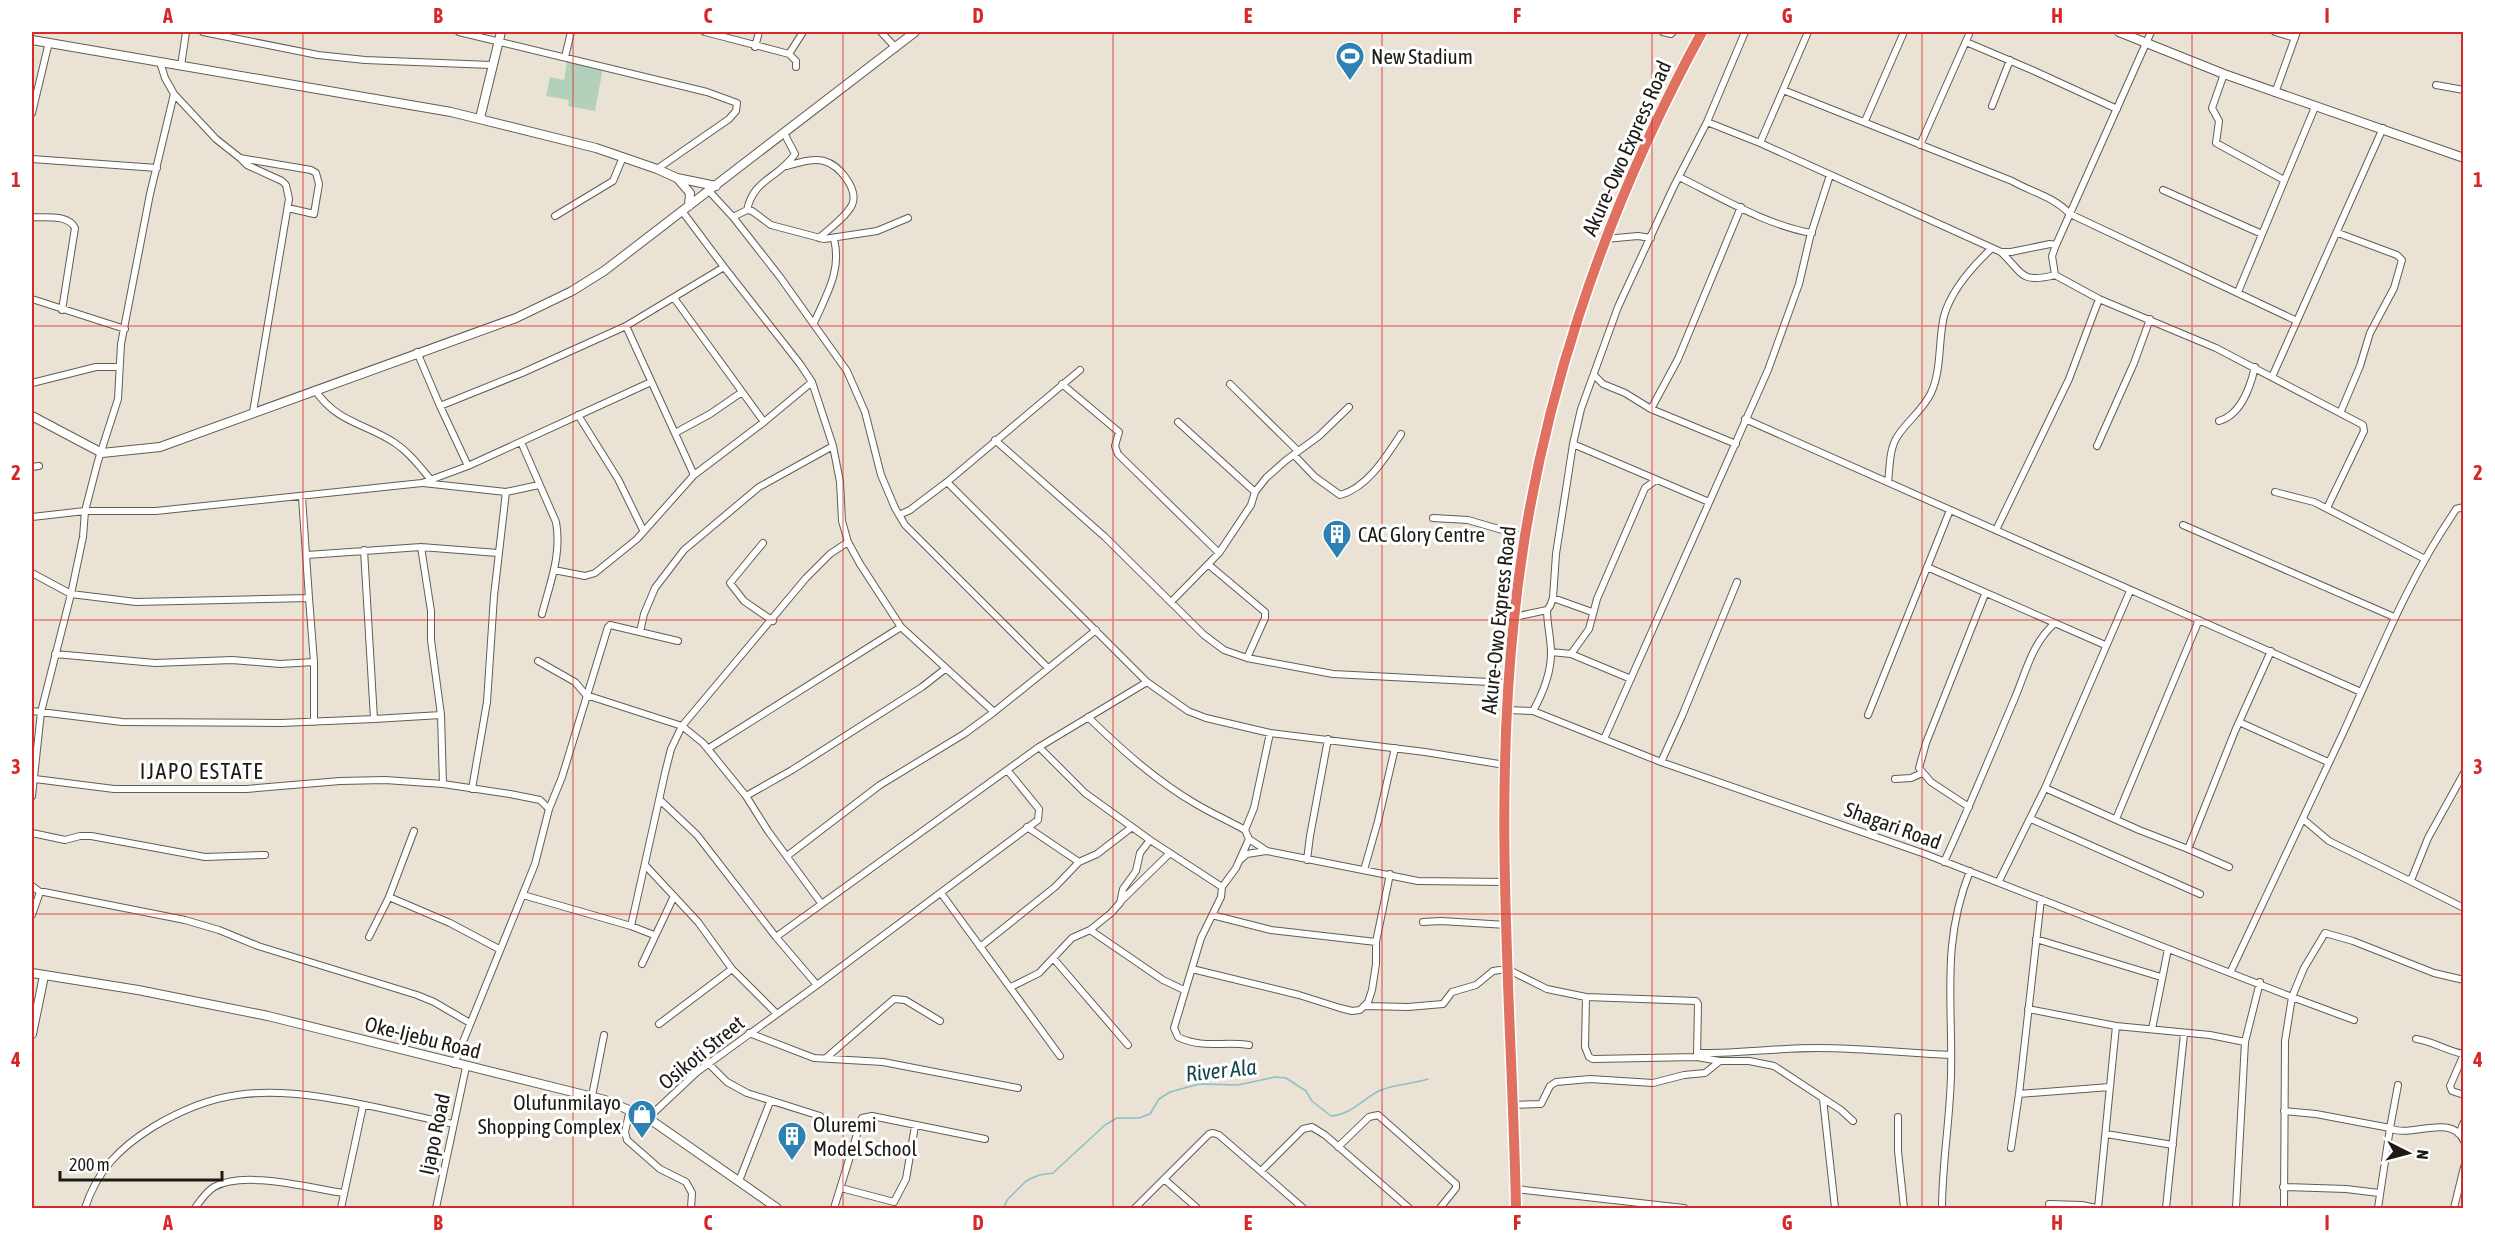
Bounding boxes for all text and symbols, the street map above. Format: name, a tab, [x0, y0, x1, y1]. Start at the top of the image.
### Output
text: A	[162, 4, 173, 27]
text: B	[433, 4, 443, 27]
text: C	[704, 4, 713, 27]
text: D	[972, 4, 984, 27]
text: E	[1244, 4, 1253, 27]
text: F	[1513, 4, 1521, 27]
text: G	[1782, 4, 1793, 27]
text: H	[2051, 4, 2063, 27]
text: I	[2324, 4, 2330, 27]
sports icon: New Stadium	[1334, 40, 1366, 82]
place label: New Stadium	[1371, 44, 1473, 68]
street label: Akure-Owo Express Road	[1577, 57, 1675, 239]
text: 1	[11, 168, 21, 191]
text: 1	[2473, 168, 2483, 191]
text: 2	[11, 461, 21, 484]
text: 2	[2473, 461, 2483, 484]
building icon: CAC Glory Centre	[1321, 518, 1353, 560]
place label: CAC Glory Centre	[1358, 522, 1485, 546]
street label: Akure-Owo Express Road	[1476, 525, 1520, 715]
text: 3	[11, 755, 21, 778]
text: 3	[2473, 755, 2483, 778]
district label: IJAPO ESTATE	[140, 758, 264, 784]
street label: Shagari Road	[1841, 796, 1945, 854]
street label: Osikoti Street	[653, 1010, 749, 1094]
street label: Oke-Ijebu Road	[363, 1011, 483, 1063]
text: 4	[10, 1048, 21, 1071]
text: 4	[2472, 1048, 2483, 1071]
water label: River Ala	[1184, 1053, 1258, 1087]
place label: Olufunmilayo Shopping Complex	[478, 1090, 622, 1138]
street label: Ijapo Road	[414, 1091, 454, 1177]
shop icon: Olufunmilayo Shopping Complex	[626, 1098, 658, 1140]
place label: Oluremi Model School	[813, 1112, 917, 1160]
building icon: Oluremi Model School	[776, 1120, 808, 1162]
north arrow	[2378, 1123, 2438, 1183]
scale bar	[60, 1144, 222, 1182]
text: N	[2413, 1149, 2432, 1160]
text: 200 m	[69, 1154, 110, 1175]
text: A	[162, 1211, 173, 1234]
text: B	[433, 1211, 443, 1234]
text: C	[704, 1211, 713, 1234]
text: D	[972, 1211, 984, 1234]
text: E	[1244, 1211, 1253, 1234]
text: F	[1513, 1211, 1521, 1234]
text: G	[1782, 1211, 1793, 1234]
text: H	[2051, 1211, 2063, 1234]
text: I	[2324, 1211, 2330, 1234]

